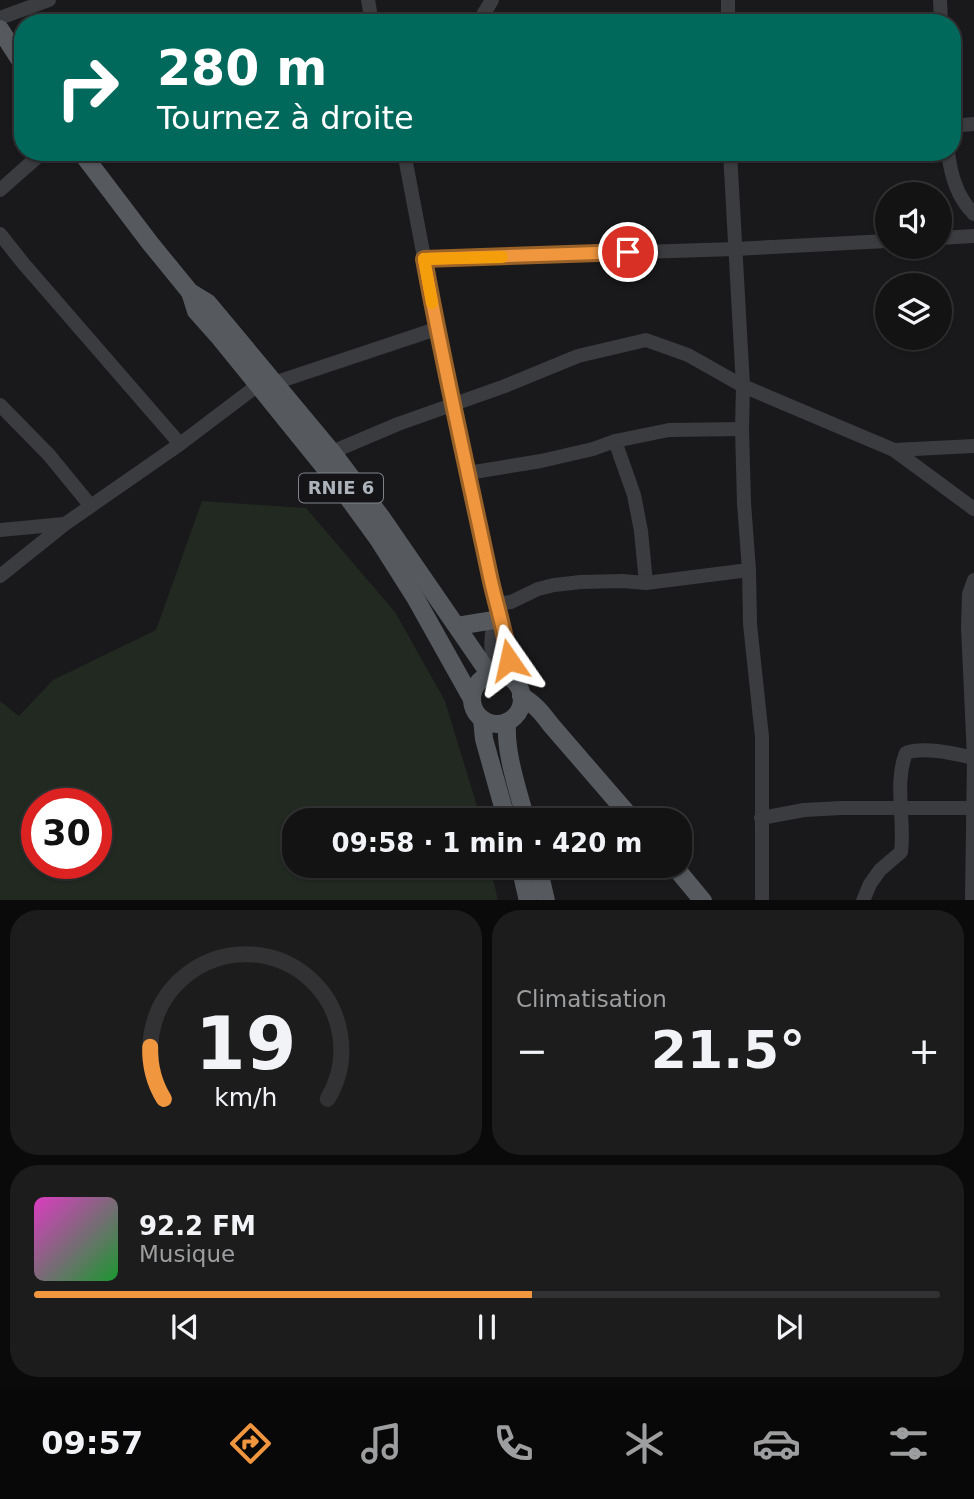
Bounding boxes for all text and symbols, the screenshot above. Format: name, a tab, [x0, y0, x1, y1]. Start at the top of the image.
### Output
text: 280 m	[157, 40, 327, 97]
icon: right	[42, 42, 133, 133]
text: Tournez à droite	[157, 99, 414, 137]
map controls	[875, 182, 952, 350]
button: sound	[875, 182, 952, 259]
pin	[598, 222, 658, 282]
icon: arrive	[609, 233, 647, 271]
button: layers	[875, 273, 952, 350]
road number: RNIE 6	[299, 474, 383, 502]
position arrow	[472, 623, 546, 697]
speed limit sign: 30	[21, 788, 112, 879]
text: 09:58 · 1 min · 420 m	[332, 828, 642, 858]
text: Climatisation	[516, 986, 667, 1012]
text: 19	[195, 1001, 297, 1086]
text: 21.5°	[651, 1020, 805, 1080]
text: −	[516, 1029, 548, 1073]
text: +	[908, 1029, 940, 1073]
text: km/h	[214, 1082, 278, 1111]
text: 92.2 FM	[139, 1211, 256, 1241]
text: Musique	[139, 1241, 235, 1267]
icon: previous	[166, 1308, 204, 1346]
icon: pause	[468, 1308, 506, 1346]
icon: next	[770, 1308, 808, 1346]
icon: directions	[226, 1419, 275, 1468]
icon: music	[357, 1419, 406, 1468]
icon: phone	[489, 1419, 538, 1468]
icon: climate	[620, 1419, 669, 1468]
icon: car	[752, 1419, 801, 1468]
icon: filters	[884, 1419, 933, 1468]
text: 09:57	[41, 1424, 143, 1462]

